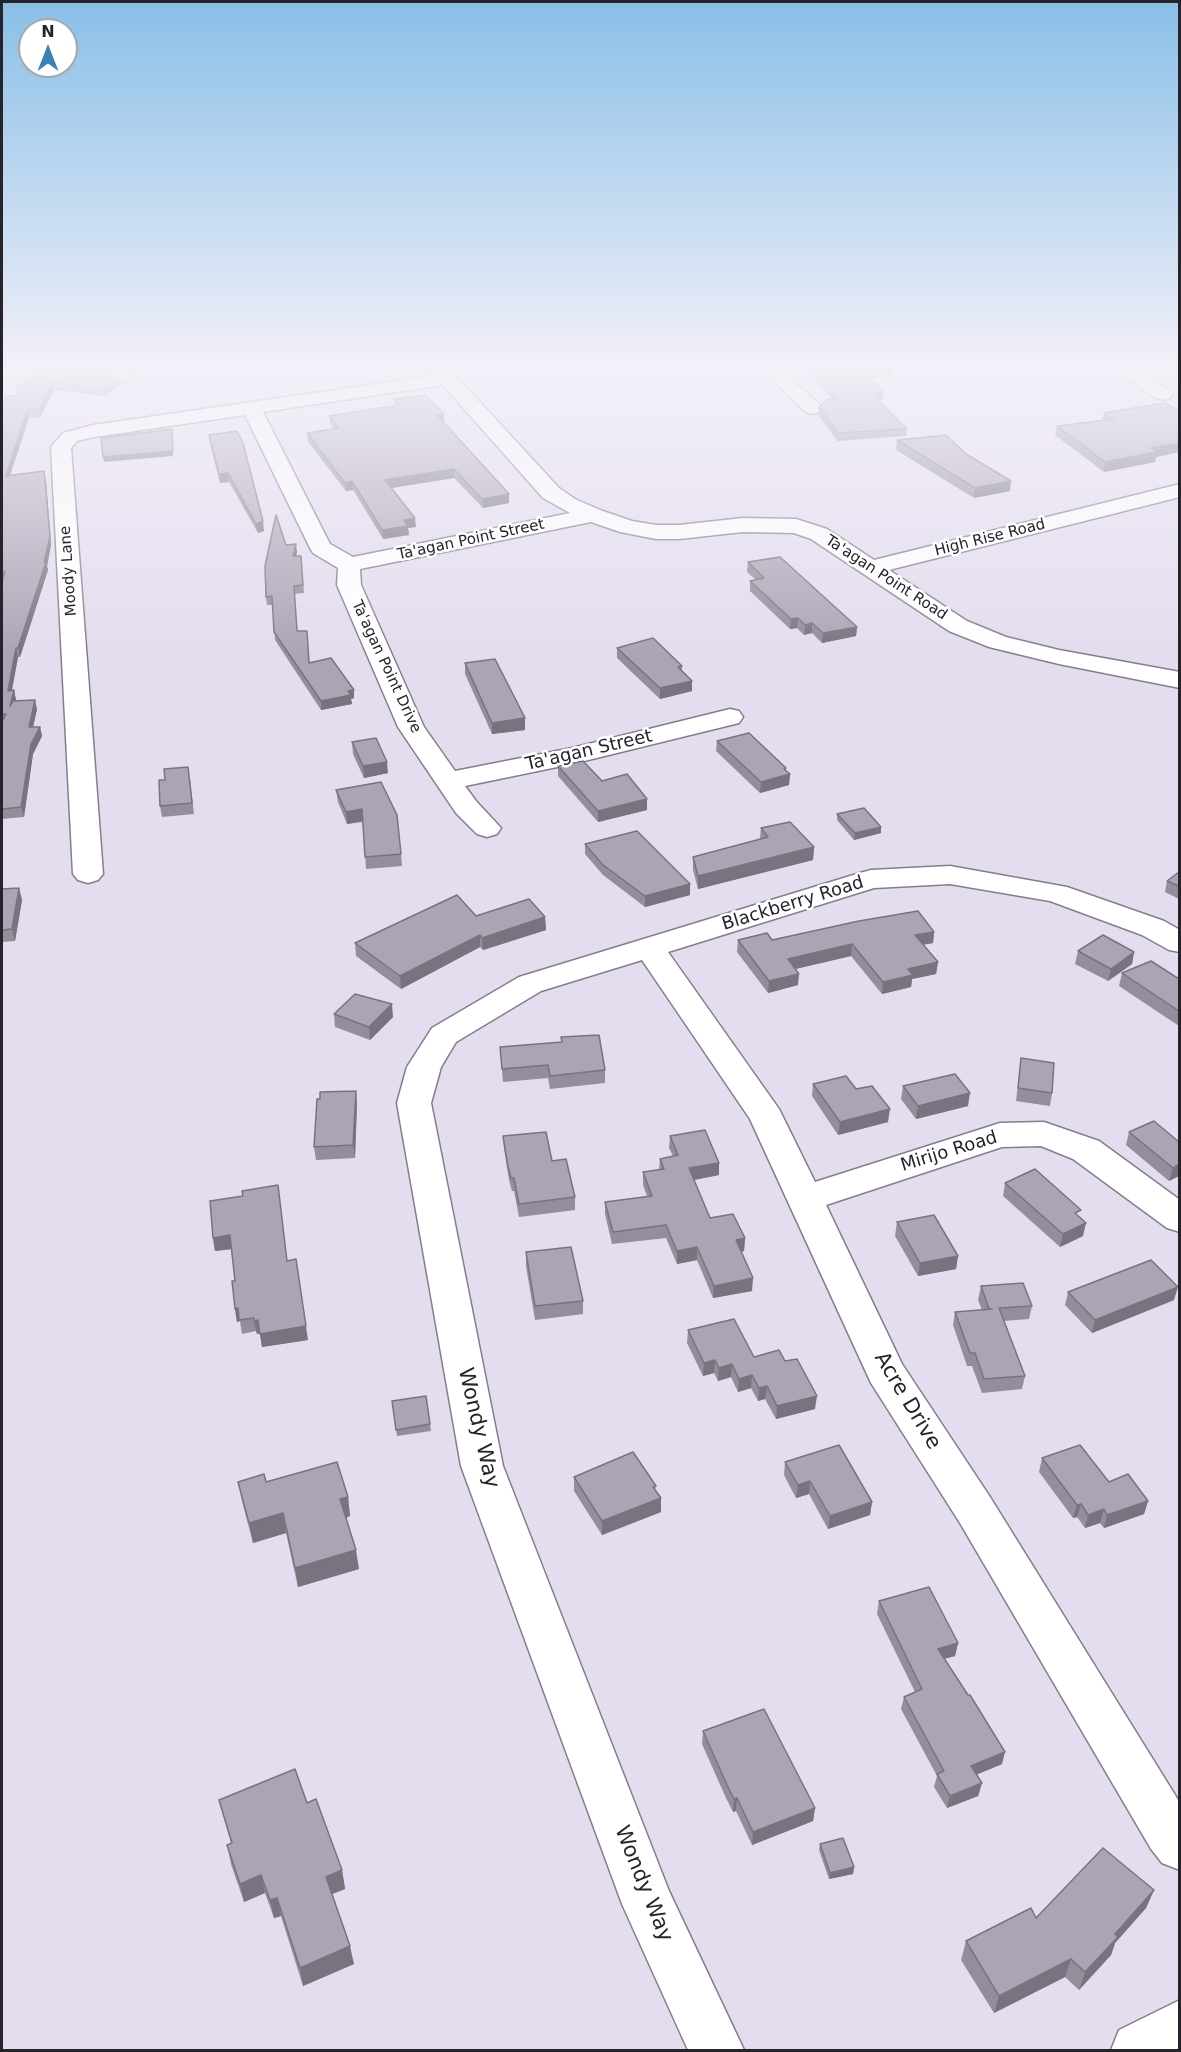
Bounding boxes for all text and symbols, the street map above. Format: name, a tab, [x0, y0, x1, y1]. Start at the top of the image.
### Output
north arrow	[18, 18, 78, 78]
text: N	[41, 22, 55, 41]
street label: Ta'agan Point Street	[396, 516, 546, 564]
street label: High Rise Road	[933, 516, 1047, 560]
street label: Moody Lane	[57, 525, 81, 617]
street label: Ta'agan Point Road	[822, 532, 950, 624]
street label: Ta'agan Point Drive	[347, 598, 425, 736]
street label: Ta'agan Street	[524, 726, 654, 776]
street label: Blackberry Road	[719, 872, 867, 936]
street label: Mirijo Road	[898, 1127, 1000, 1177]
street label: Acre Drive	[868, 1348, 946, 1454]
street label: Wondy Way	[452, 1365, 504, 1491]
street label: Wondy Way	[608, 1822, 678, 1946]

